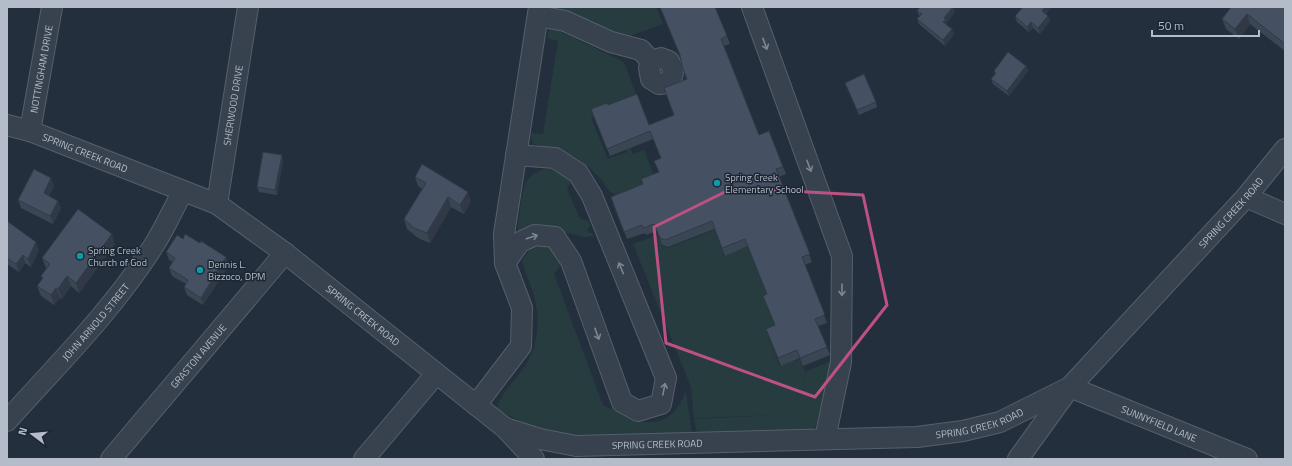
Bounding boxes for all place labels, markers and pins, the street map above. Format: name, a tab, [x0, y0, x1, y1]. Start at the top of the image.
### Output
place label: Spring Creek Elementary School	[725, 170, 804, 197]
marker: Spring Creek Elementary School	[712, 178, 722, 188]
place label: Spring Creek Church of God	[88, 243, 147, 270]
marker: Spring Creek Church of God	[75, 251, 85, 261]
place label: Dennis L. Bizzoco, DPM	[208, 257, 266, 284]
marker: Dennis L. Bizzoco, DPM	[195, 265, 205, 275]

